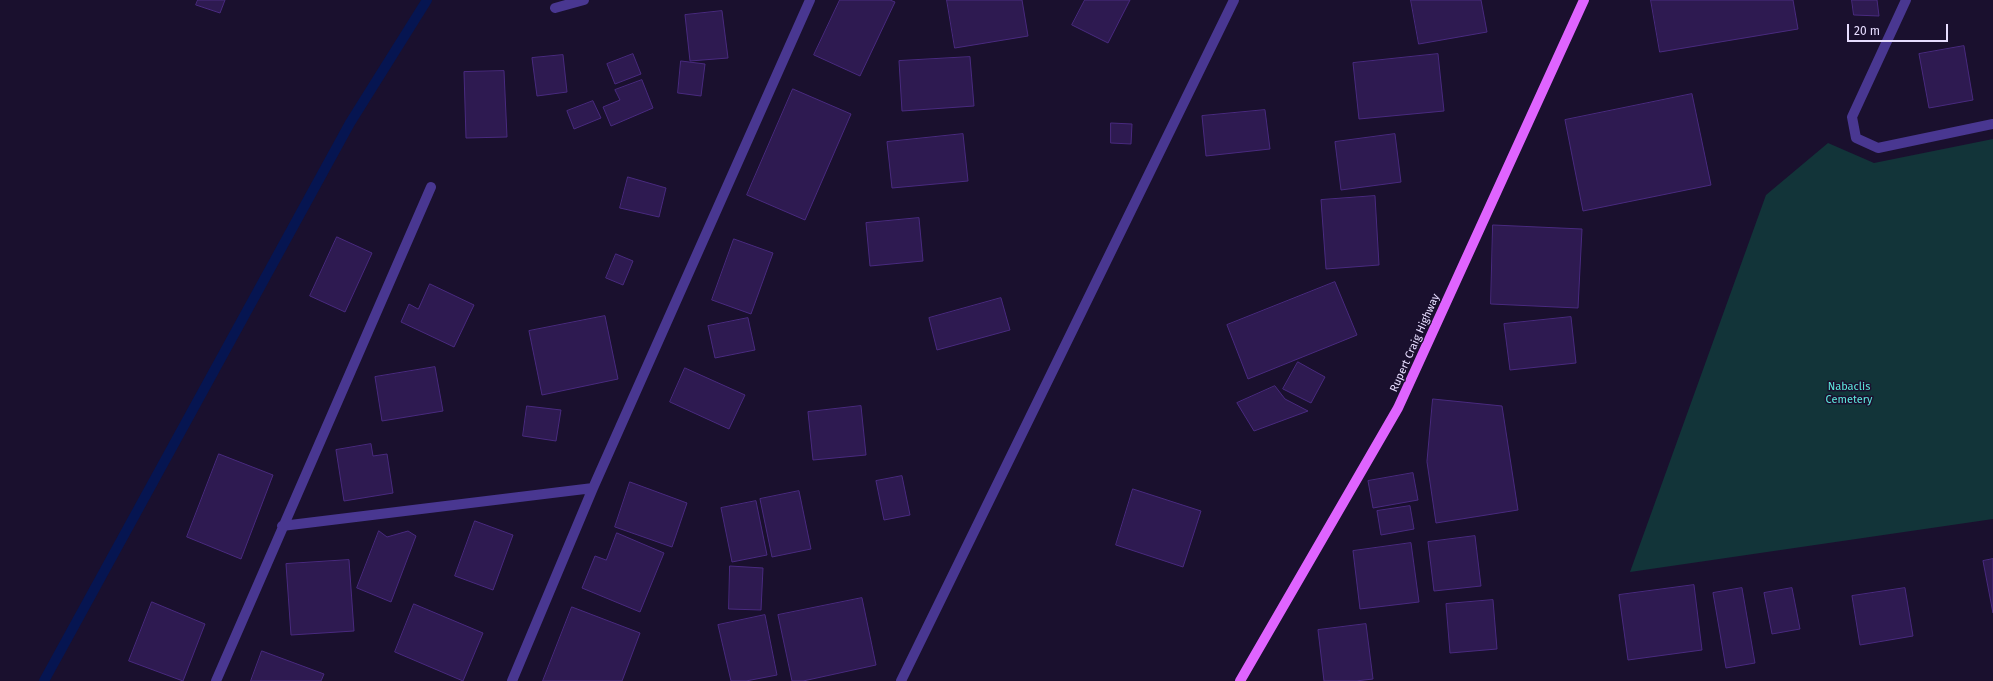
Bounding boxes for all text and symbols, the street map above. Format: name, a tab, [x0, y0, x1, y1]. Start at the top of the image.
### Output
scale bar	[1849, 16, 1950, 42]
text: 20 m	[1854, 24, 1880, 38]
street label: Rupert Craig Highway	[1387, 292, 1443, 394]
park label: Nabaclis Cemetery	[1826, 380, 1872, 406]

